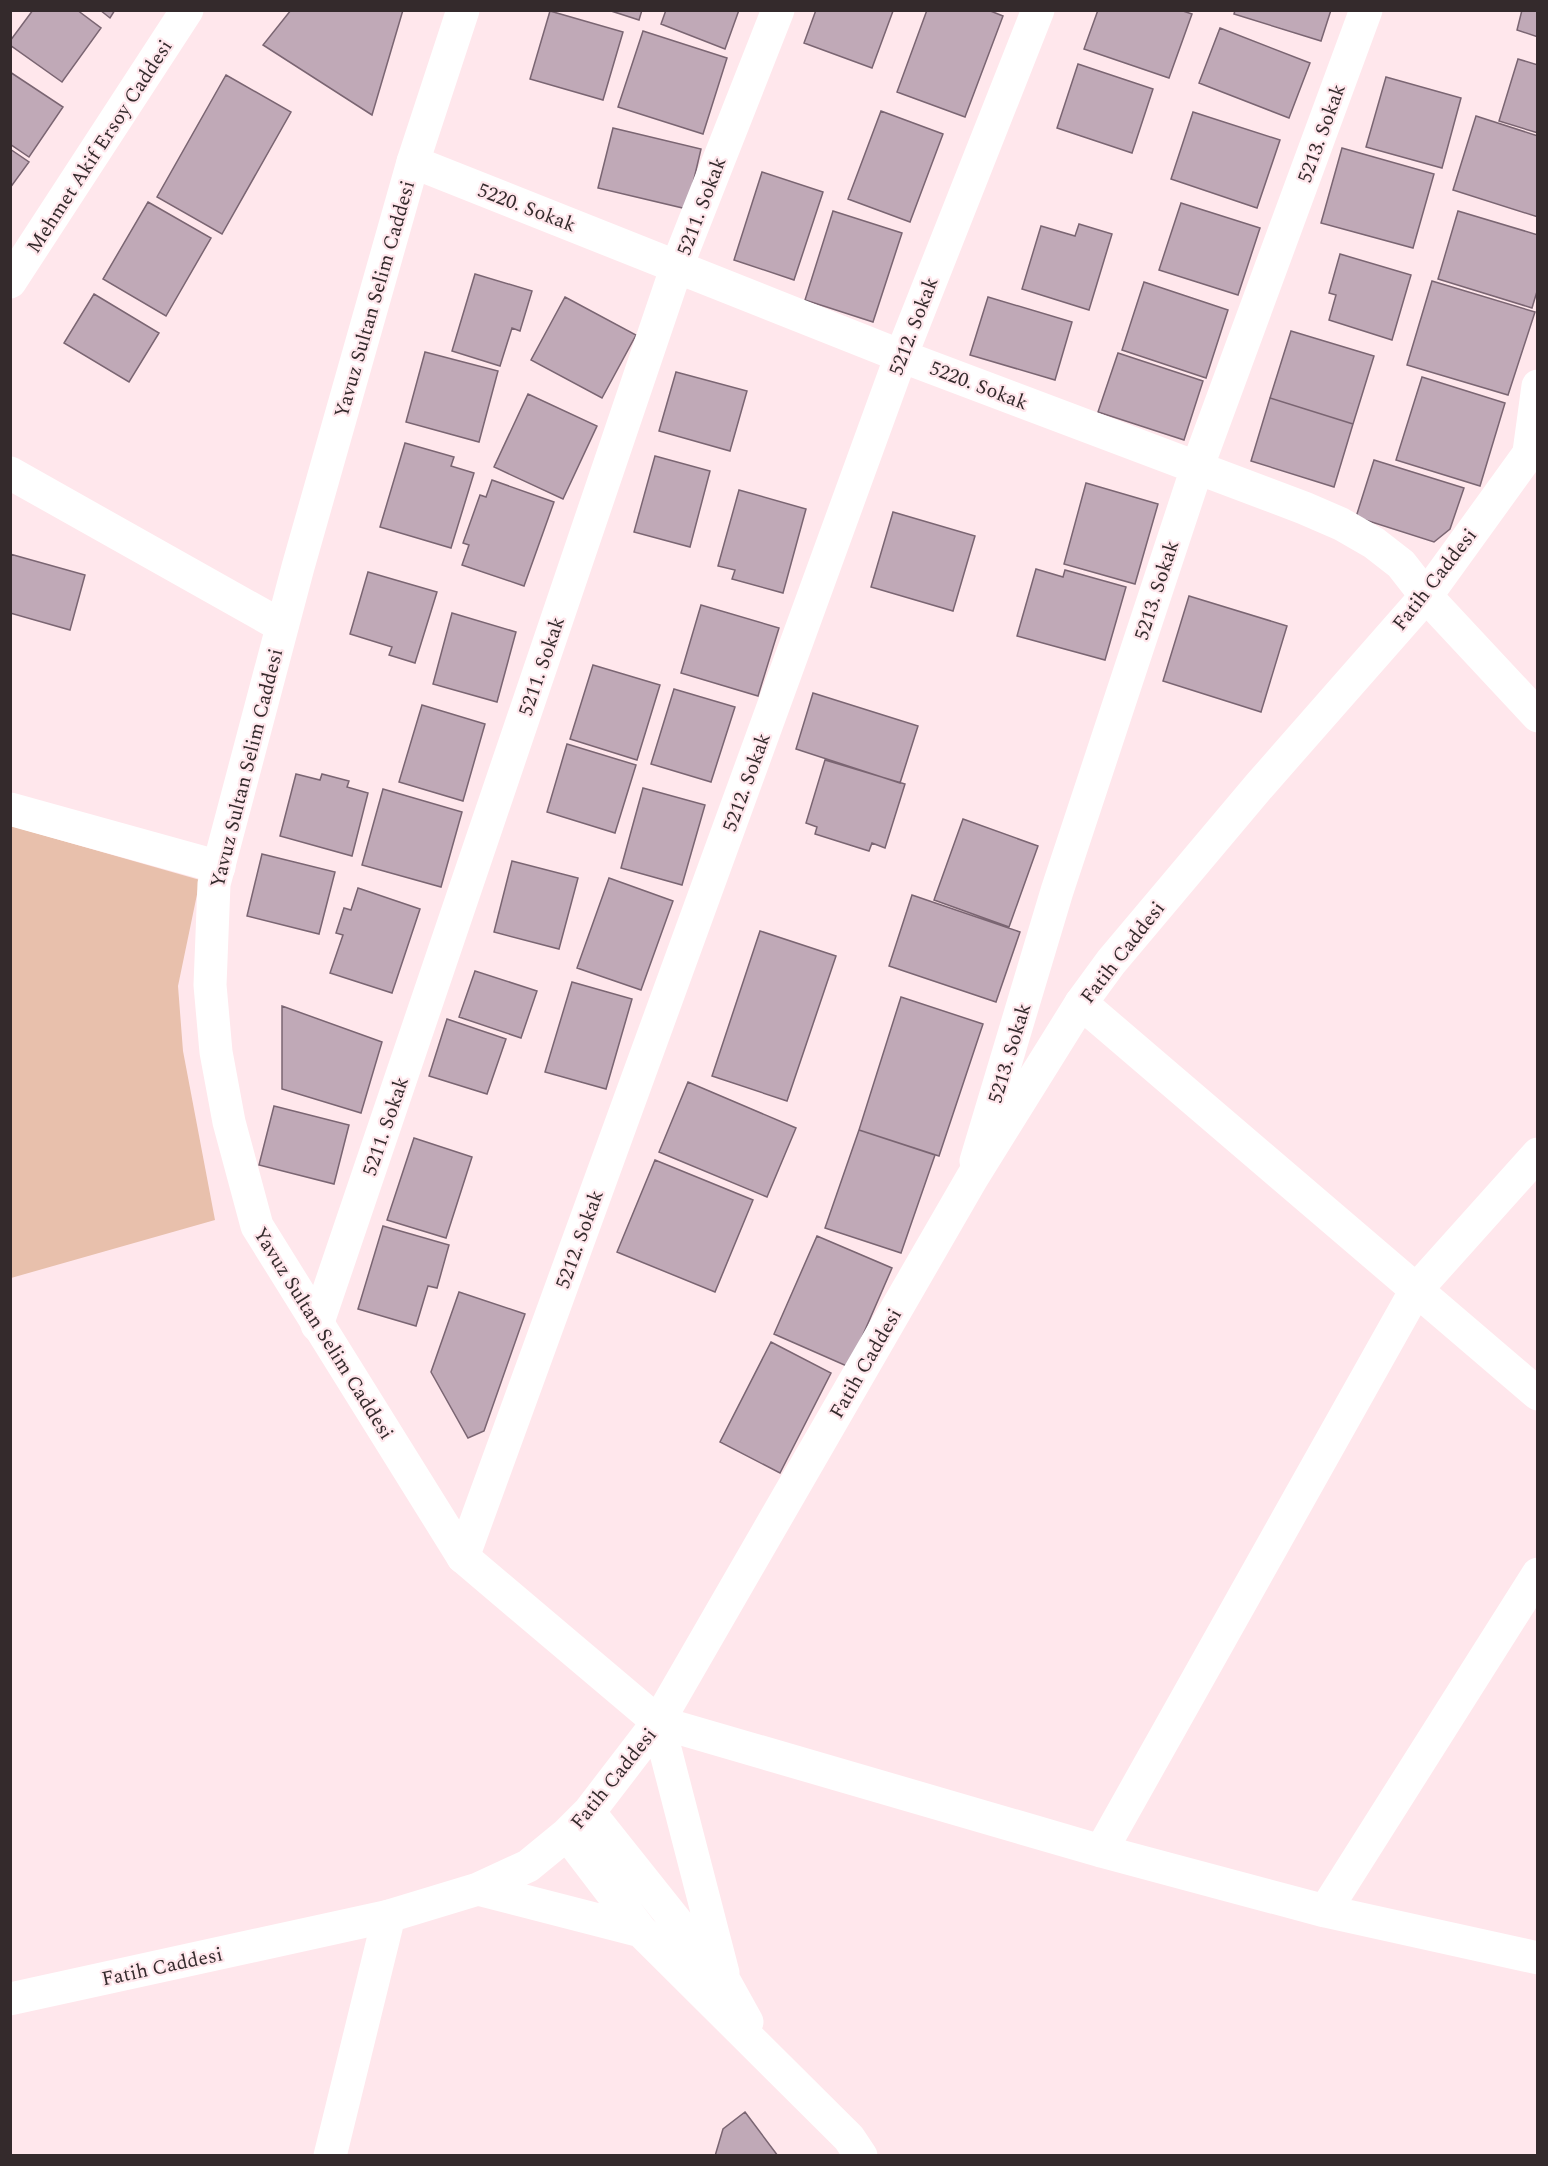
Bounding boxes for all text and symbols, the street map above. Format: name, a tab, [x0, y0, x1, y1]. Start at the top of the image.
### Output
street label: Mehmet Akif Ersoy Caddesi	[19, 34, 180, 259]
street label: 5213. Sokak	[1290, 80, 1354, 187]
street label: 5211. Sokak	[669, 153, 734, 260]
street label: 5220. Sokak	[473, 175, 580, 240]
street label: Yavuz Sultan Selim Caddesi	[327, 177, 423, 422]
street label: 5212. Sokak	[881, 273, 946, 380]
street label: 5220. Sokak	[925, 353, 1032, 418]
street label: Fatih Caddesi	[1385, 522, 1484, 637]
street label: 5213. Sokak	[1127, 536, 1187, 644]
street label: 5211. Sokak	[511, 612, 573, 720]
street label: Yavuz Sultan Selim Caddesi	[203, 645, 291, 891]
street label: 5212. Sokak	[715, 729, 779, 836]
street label: Fatih Caddesi	[1073, 895, 1172, 1010]
street label: 5213. Sokak	[980, 999, 1039, 1107]
street label: 5211. Sokak	[355, 1072, 417, 1180]
street label: 5212. Sokak	[548, 1186, 612, 1293]
street label: Yavuz Sultan Selim Caddesi	[245, 1221, 401, 1446]
street label: Fatih Caddesi	[822, 1303, 910, 1424]
street label: Fatih Caddesi	[563, 1721, 664, 1836]
street label: Fatih Caddesi	[99, 1940, 225, 1994]

